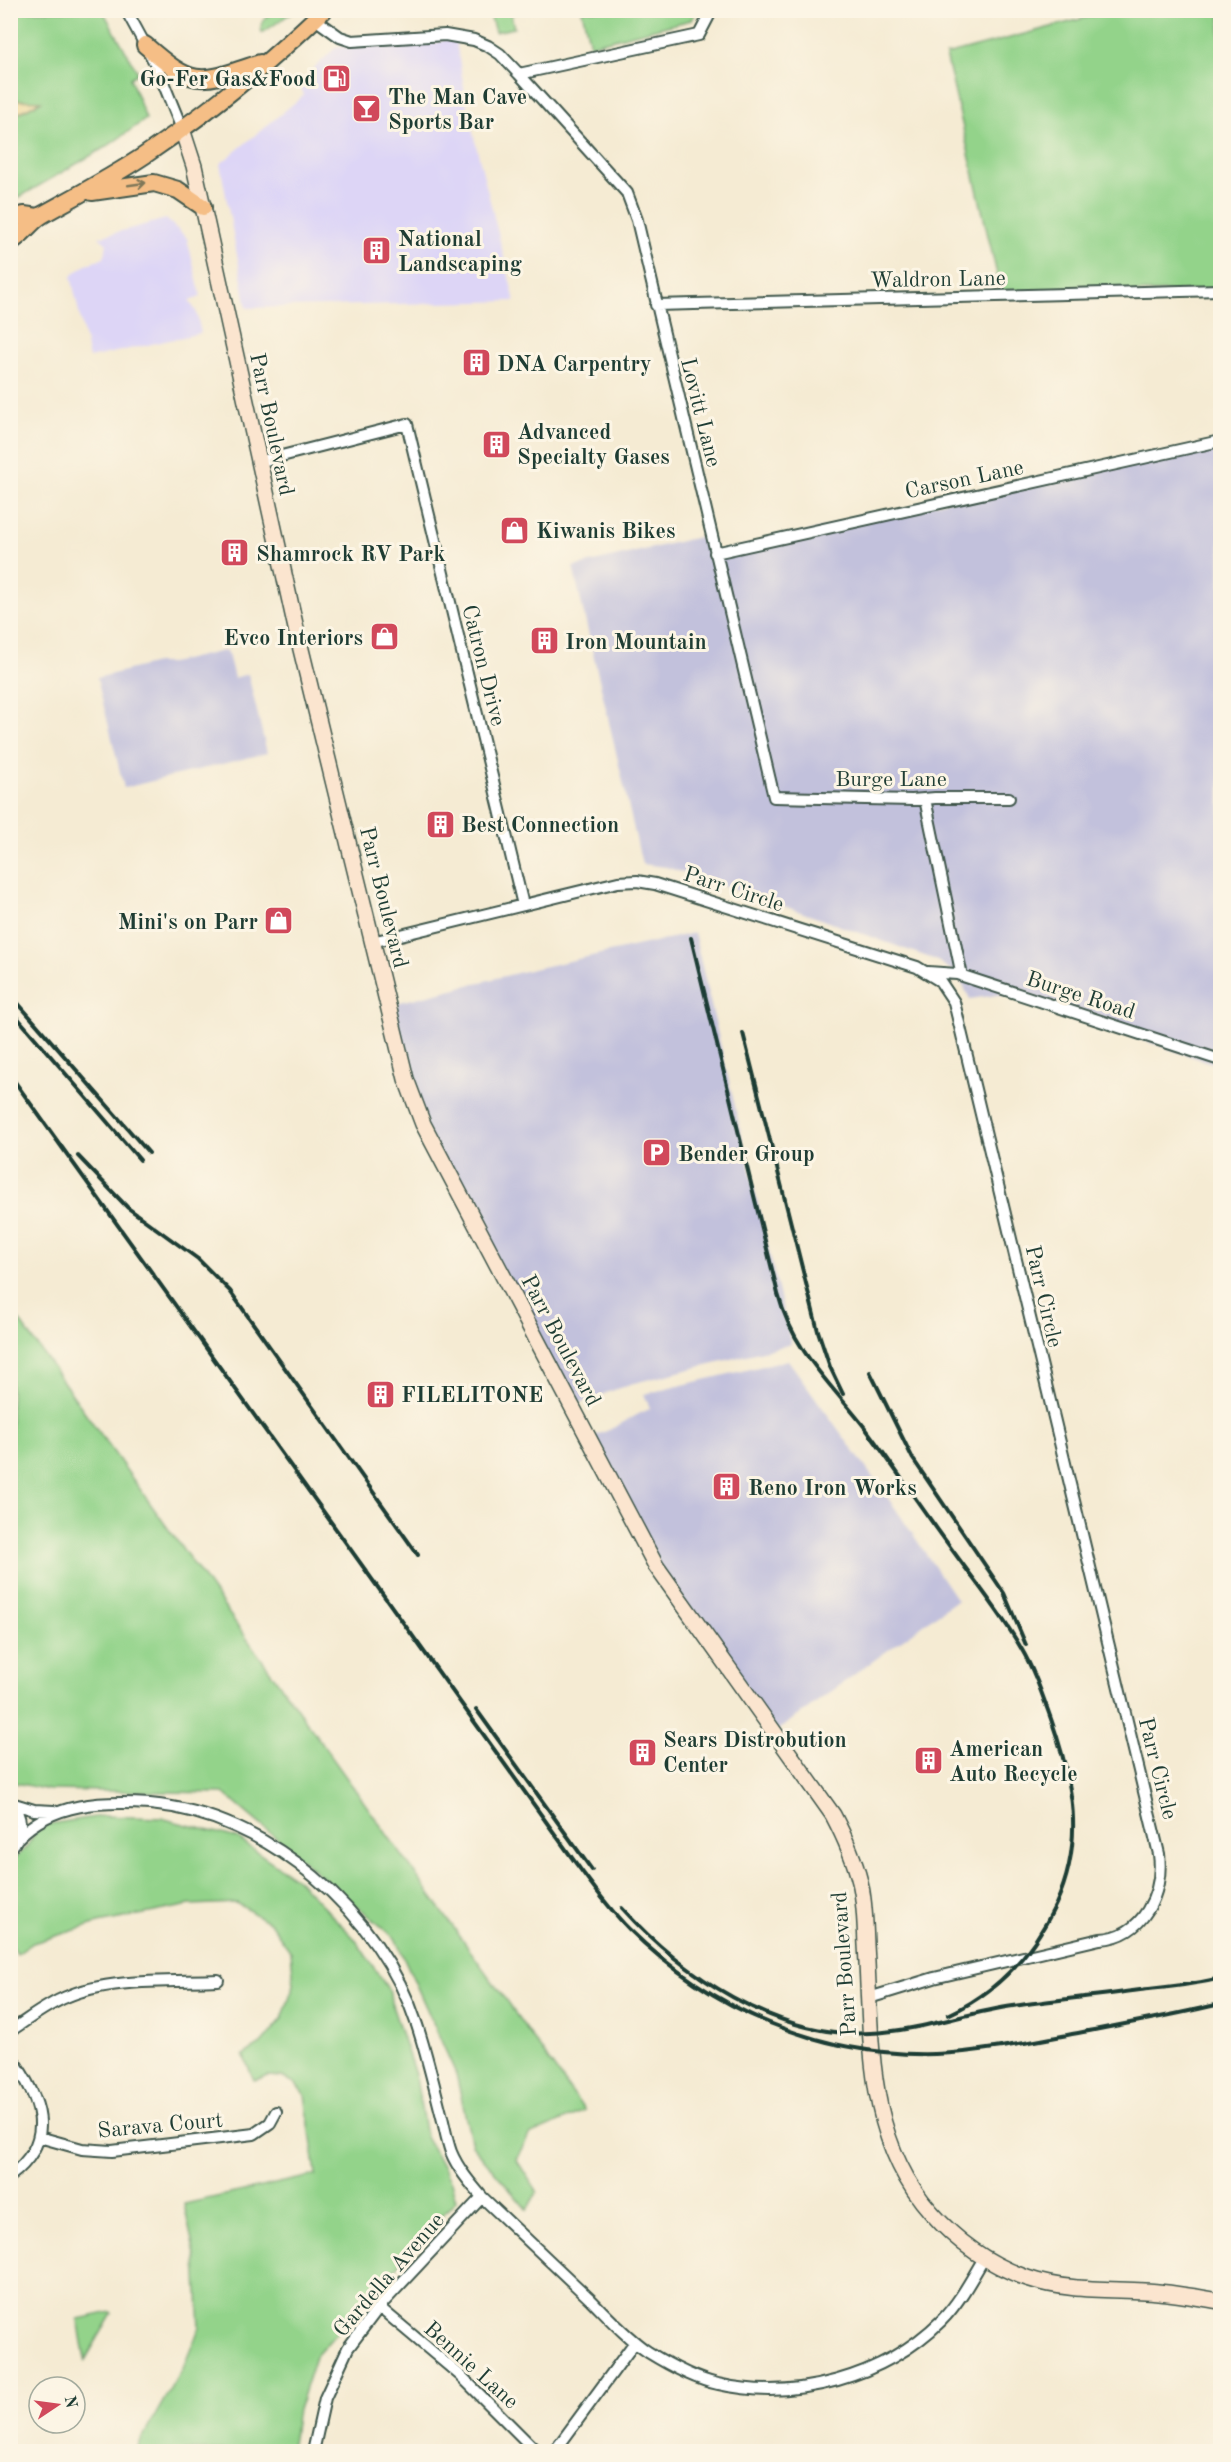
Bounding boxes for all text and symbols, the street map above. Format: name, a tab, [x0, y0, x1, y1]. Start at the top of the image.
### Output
fuel station icon: Go-Fer Gas&Food	[321, 62, 353, 94]
place label: Go-Fer Gas&Food	[140, 69, 316, 91]
place label: The Man Cave Sports Bar	[388, 87, 527, 134]
bar icon: The Man Cave Sports Bar	[351, 93, 383, 125]
one-way arrow	[127, 179, 146, 190]
place label: National Landscaping	[398, 229, 522, 276]
building icon: National Landscaping	[361, 235, 393, 267]
street label: Waldron Lane	[870, 268, 1006, 292]
building icon: DNA Carpentry	[460, 347, 492, 379]
street label: Parr Boulevard	[245, 351, 297, 498]
place label: DNA Carpentry	[497, 354, 652, 376]
street label: Lovitt Lane	[676, 356, 724, 469]
place label: Advanced Specialty Gases	[517, 422, 670, 469]
building icon: Advanced Specialty Gases	[480, 428, 512, 460]
street label: Carson Lane	[903, 457, 1026, 503]
shop icon: Kiwanis Bikes	[499, 514, 531, 546]
place label: Kiwanis Bikes	[536, 521, 675, 543]
building icon: Shamrock RV Park	[219, 537, 251, 569]
place label: Shamrock RV Park	[256, 544, 446, 566]
street label: Catron Drive	[457, 603, 509, 728]
shop icon: Evco Interiors	[368, 621, 400, 653]
building icon: Iron Mountain	[528, 625, 560, 657]
place label: Evco Interiors	[223, 628, 363, 650]
place label: Iron Mountain	[565, 632, 707, 654]
street label: Burge Lane	[835, 769, 947, 791]
building icon: Best Connection	[424, 808, 456, 840]
place label: Best Connection	[461, 815, 619, 837]
street label: Parr Boulevard	[355, 824, 411, 971]
street label: Parr Circle	[680, 863, 786, 916]
shop icon: Mini's on Parr	[263, 905, 295, 937]
place label: Mini's on Parr	[118, 912, 258, 934]
street label: Burge Road	[1023, 968, 1138, 1024]
parking icon: Bender Group	[641, 1137, 673, 1169]
place label: Bender Group	[678, 1144, 815, 1166]
street label: Parr Circle	[1021, 1243, 1066, 1350]
street label: Parr Boulevard	[516, 1272, 604, 1410]
building icon: FILELITONE	[364, 1378, 396, 1410]
place label: FILELITONE	[401, 1385, 543, 1407]
building icon: Reno Iron Works	[711, 1471, 743, 1503]
place label: Reno Iron Works	[748, 1478, 917, 1500]
street label: Parr Circle	[1134, 1715, 1180, 1822]
place label: Sears Distrobution Center	[663, 1730, 847, 1777]
building icon: Sears Distrobution Center	[626, 1736, 658, 1768]
place label: American Auto Recycle	[949, 1739, 1078, 1786]
building icon: American Auto Recycle	[912, 1745, 944, 1777]
street label: Parr Boulevard	[829, 1891, 861, 2037]
street label: Sarava Court	[97, 2110, 224, 2142]
street label: Gardella Avenue	[330, 2209, 449, 2341]
street label: Bennie Lane	[419, 2318, 522, 2413]
north arrow	[27, 2375, 87, 2435]
text: N	[60, 2394, 79, 2411]

